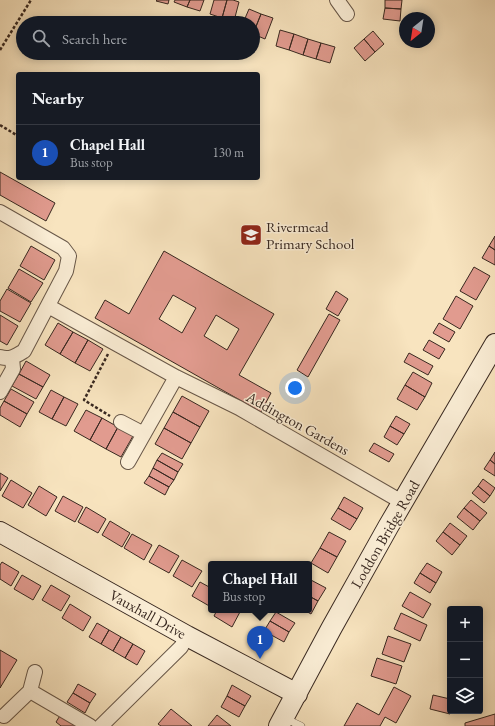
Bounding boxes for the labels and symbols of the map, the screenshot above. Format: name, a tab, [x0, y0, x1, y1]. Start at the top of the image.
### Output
north arrow	[399, 12, 435, 48]
place label: Rivermead Primary School	[266, 217, 355, 253]
school or university icon: Rivermead Primary School	[238, 222, 264, 248]
your location	[285, 378, 305, 398]
street label: Addington Gardens	[242, 386, 353, 459]
street label: Loddon Bridge Road	[346, 476, 424, 591]
street label: Vauxhall Drive	[106, 585, 190, 643]
pin: 1	[247, 626, 273, 659]

